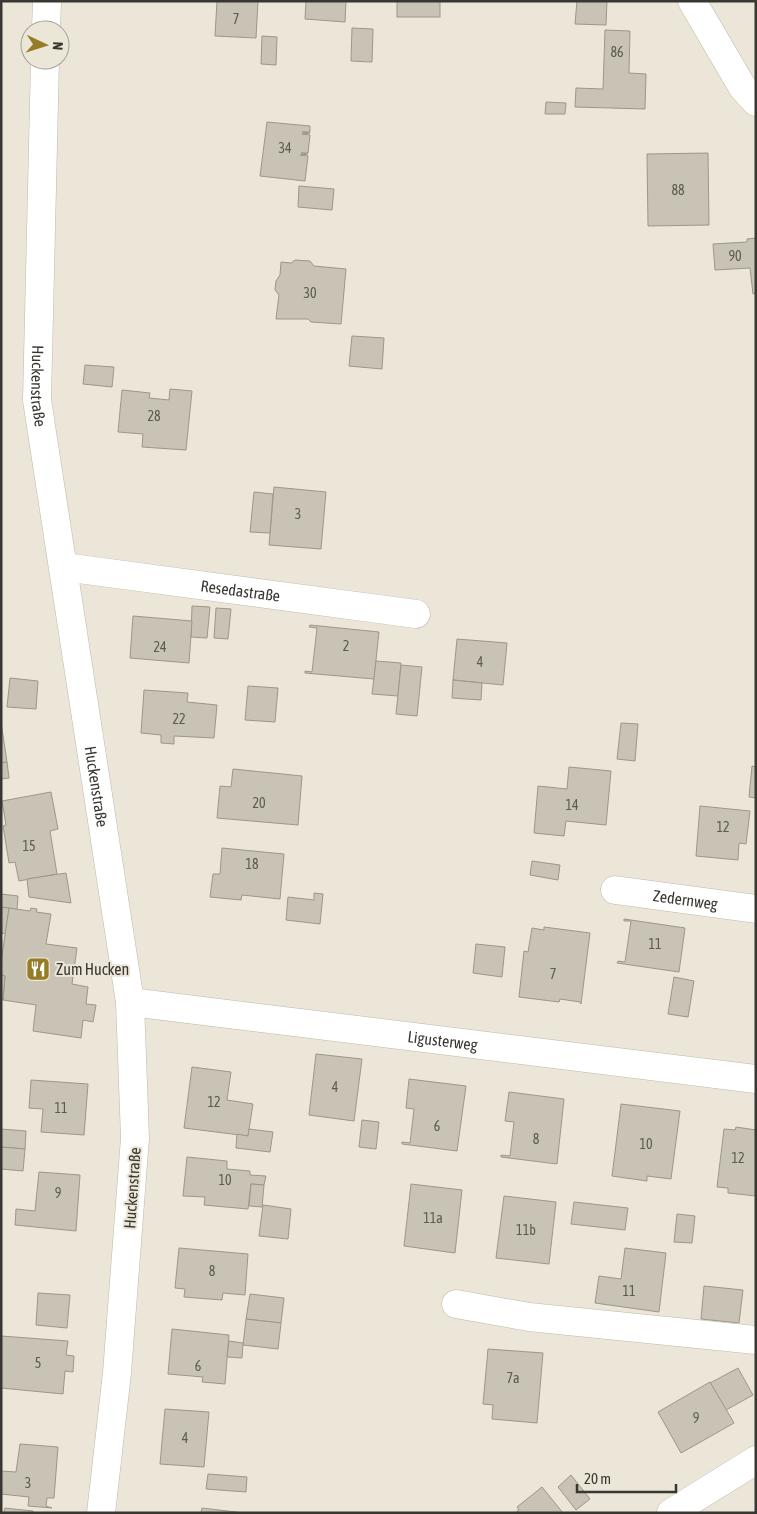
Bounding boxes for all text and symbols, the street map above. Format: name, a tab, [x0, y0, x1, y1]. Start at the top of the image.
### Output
house number: 7	[233, 11, 239, 27]
north arrow	[20, 20, 70, 70]
text: N	[50, 41, 66, 51]
house number: 86	[610, 44, 624, 60]
house number: 34	[278, 140, 292, 156]
house number: 88	[671, 182, 685, 198]
house number: 90	[728, 248, 742, 264]
house number: 30	[303, 285, 317, 301]
street label: Huckenstraße	[28, 345, 50, 428]
house number: 28	[147, 408, 161, 424]
house number: 3	[295, 506, 301, 522]
street label: Resedastraße	[200, 576, 281, 605]
house number: 2	[343, 638, 349, 654]
house number: 24	[153, 639, 167, 655]
house number: 4	[477, 654, 484, 670]
house number: 22	[172, 711, 186, 727]
street label: Huckenstraße	[82, 745, 112, 828]
house number: 20	[252, 795, 266, 811]
house number: 14	[565, 797, 579, 813]
house number: 12	[716, 819, 730, 835]
house number: 15	[22, 838, 36, 854]
house number: 18	[245, 856, 259, 872]
street label: Zedernweg	[652, 886, 719, 914]
house number: 11	[648, 936, 662, 952]
restaurant icon: Zum Hucken	[25, 956, 51, 982]
place label: Zum Hucken	[56, 960, 129, 978]
house number: 7	[550, 966, 556, 982]
street label: Ligusterweg	[407, 1027, 479, 1055]
house number: 4	[332, 1079, 339, 1095]
house number: 12	[207, 1094, 221, 1110]
house number: 11	[54, 1100, 68, 1116]
house number: 6	[434, 1118, 441, 1134]
house number: 8	[533, 1131, 540, 1147]
house number: 10	[639, 1136, 653, 1152]
street label: Huckenstraße	[120, 1147, 144, 1229]
house number: 12	[731, 1150, 745, 1166]
house number: 10	[218, 1172, 232, 1188]
house number: 9	[55, 1185, 61, 1201]
house number: 11a	[423, 1210, 443, 1226]
house number: 11b	[516, 1222, 536, 1238]
house number: 8	[209, 1263, 216, 1279]
house number: 11	[622, 1283, 636, 1299]
house number: 5	[35, 1355, 41, 1371]
house number: 6	[195, 1358, 202, 1374]
house number: 7a	[506, 1370, 520, 1386]
house number: 9	[693, 1410, 699, 1426]
house number: 4	[182, 1430, 189, 1446]
scale bar	[577, 1462, 676, 1494]
text: 20 m	[584, 1470, 611, 1487]
house number: 3	[25, 1475, 31, 1491]

